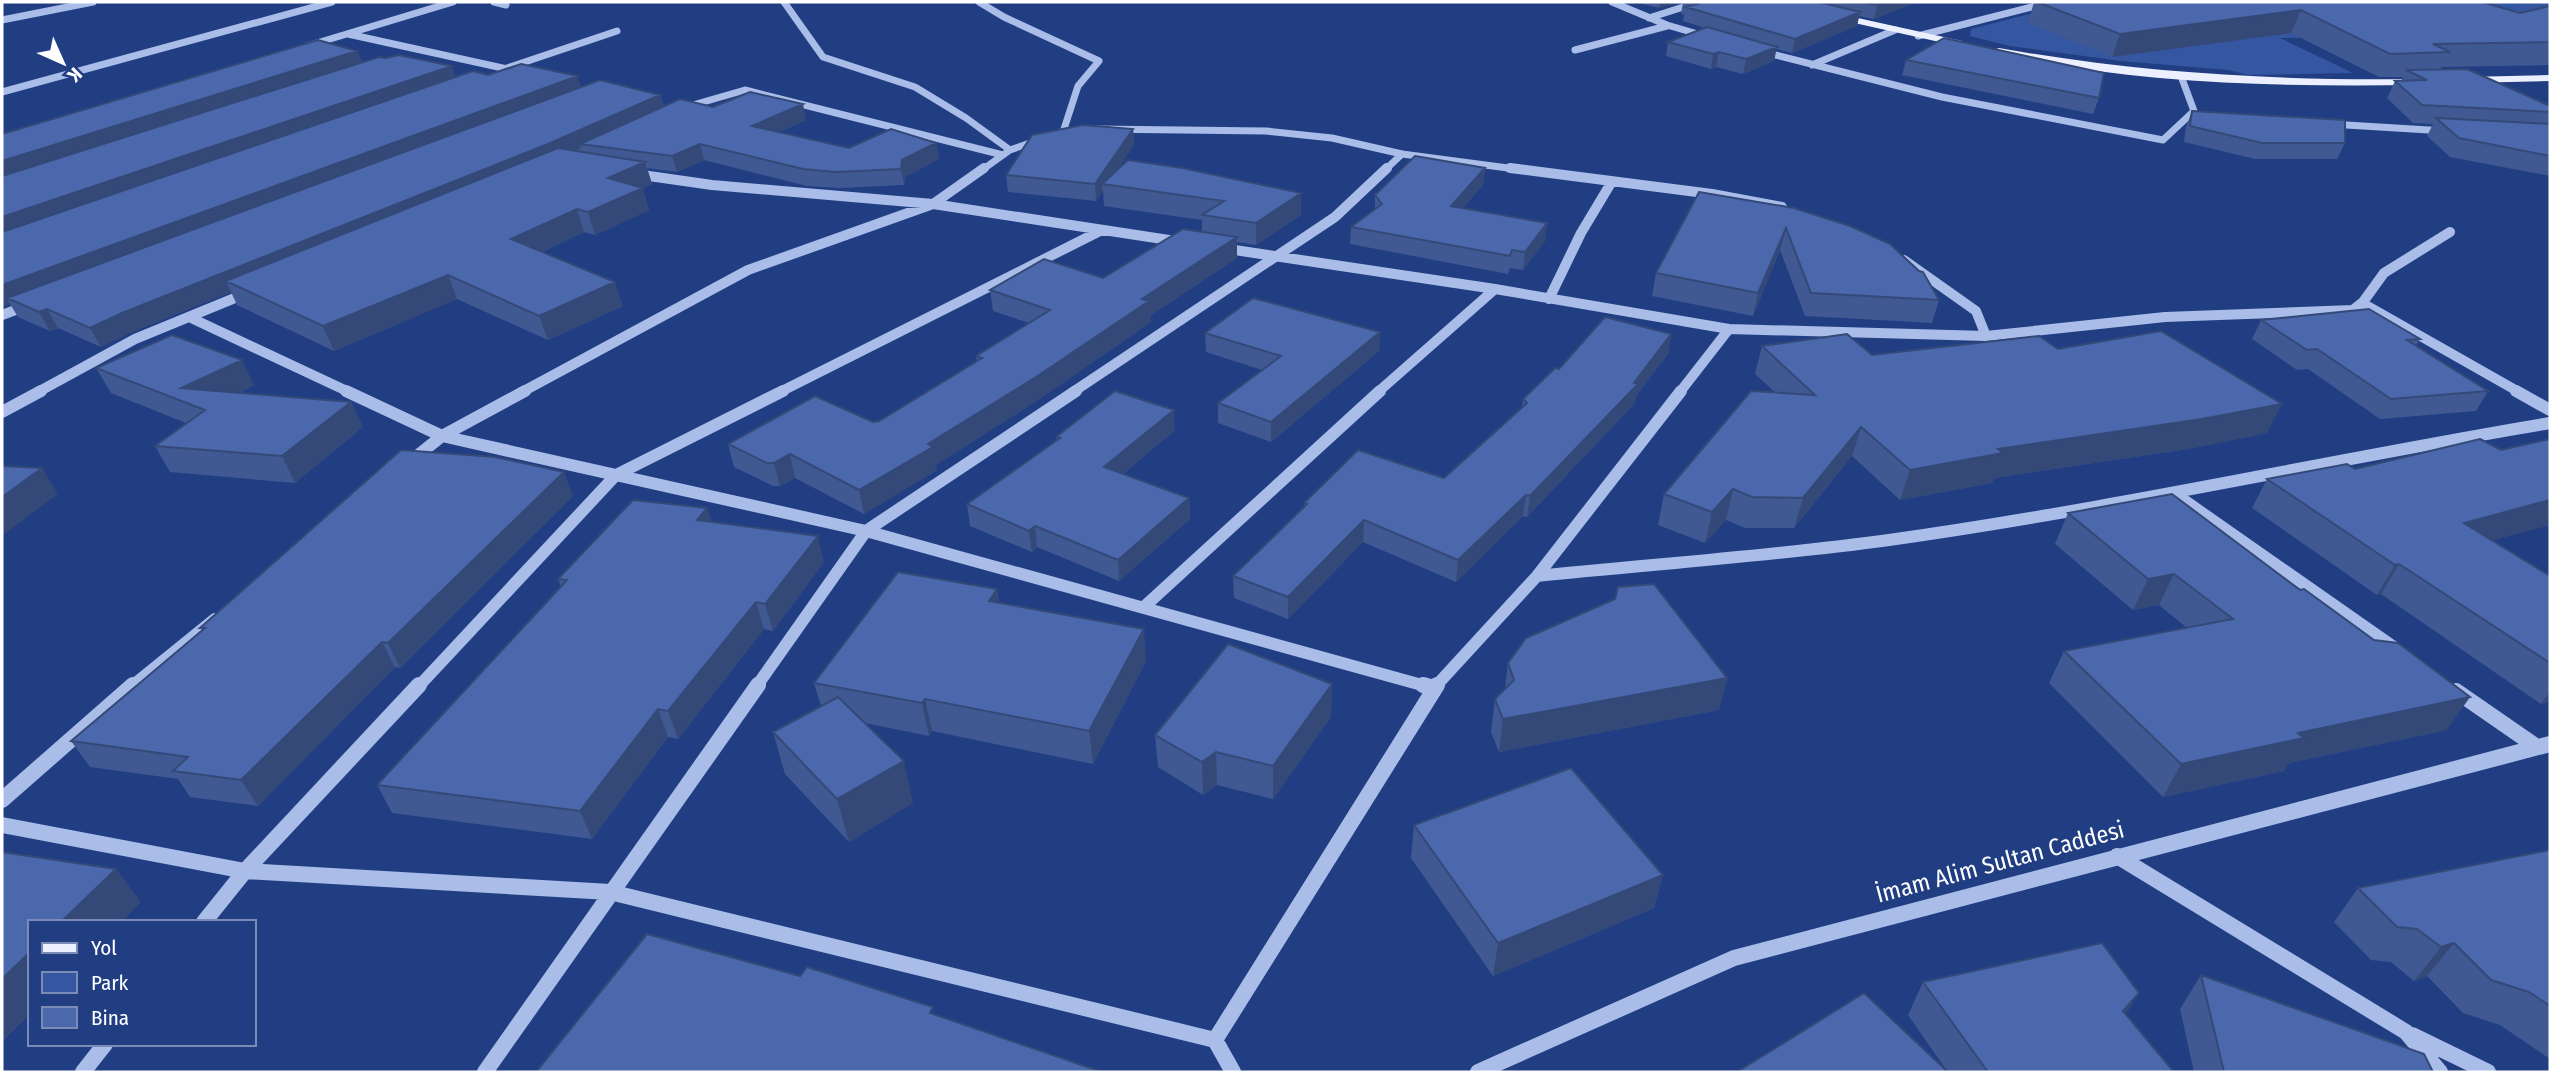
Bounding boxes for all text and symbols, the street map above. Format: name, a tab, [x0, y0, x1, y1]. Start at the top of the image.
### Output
north arrow	[28, 28, 98, 98]
text: K	[62, 63, 87, 87]
street label: İmam Alim Sultan Caddesi	[1873, 815, 2127, 909]
legend	[28, 920, 256, 1046]
text: Yol	[91, 935, 117, 961]
text: Park	[91, 970, 129, 996]
text: Bina	[91, 1005, 129, 1031]

